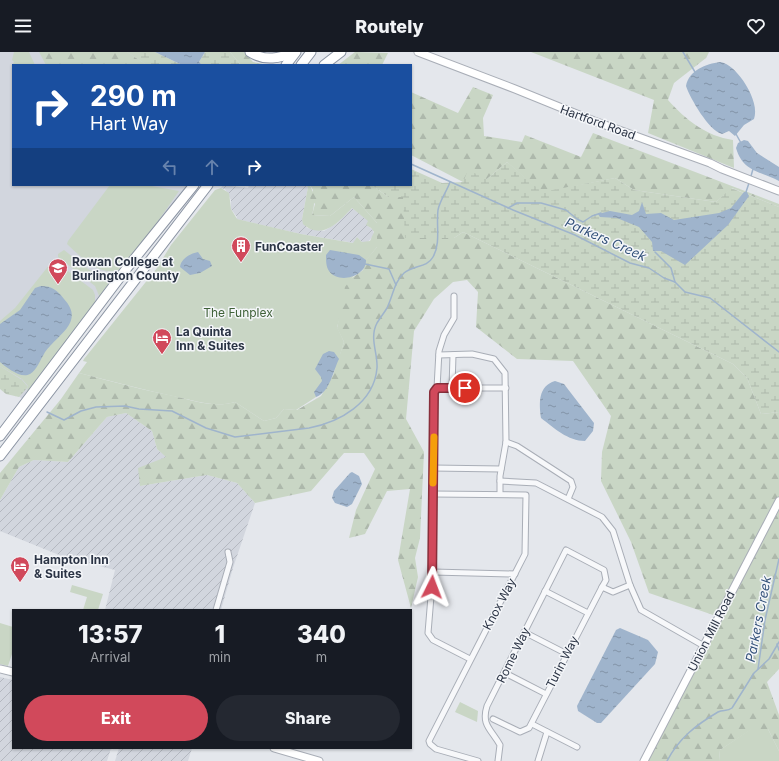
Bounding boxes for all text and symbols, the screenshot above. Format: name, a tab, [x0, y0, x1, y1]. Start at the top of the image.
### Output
icon: menu	[12, 15, 34, 37]
icon: heart	[745, 15, 767, 37]
text: Routely	[355, 16, 424, 37]
text: 290 m	[90, 79, 177, 113]
icon: right	[24, 80, 76, 132]
street label: Hartford Road	[558, 101, 638, 143]
text: Hart Way	[90, 113, 168, 134]
icon: left	[159, 156, 181, 178]
icon: ahead	[201, 156, 223, 178]
icon: right	[243, 156, 265, 178]
water label: Parkers Creek	[563, 214, 650, 264]
building icon: FunCoaster	[230, 235, 252, 263]
place label: FunCoaster	[255, 239, 323, 254]
place label: Rowan College at Burlington County	[72, 254, 180, 283]
school or university icon: Rowan College at Burlington County	[47, 257, 69, 285]
park label: The Funplex	[203, 305, 273, 320]
place label: La Quinta Inn & Suites	[176, 324, 245, 353]
hotel icon: La Quinta Inn & Suites	[151, 327, 173, 355]
pin	[448, 371, 482, 405]
icon: arrive	[454, 377, 476, 399]
place label: Hampton Inn & Suites	[34, 552, 109, 581]
hotel icon: Hampton Inn & Suites	[9, 555, 31, 583]
position arrow	[411, 566, 453, 608]
water label: Parkers Creek	[742, 574, 774, 663]
street label: Knox Way	[479, 575, 519, 632]
street label: Union Mill Road	[684, 588, 738, 674]
text: 13:57	[78, 620, 143, 649]
text: 1	[215, 620, 225, 649]
text: 340	[297, 620, 346, 649]
street label: Rome Way	[493, 624, 533, 685]
street label: Turin Way	[542, 633, 582, 691]
text: Arrival	[90, 649, 130, 665]
text: min	[209, 649, 231, 665]
text: m	[316, 649, 327, 665]
button: Exit	[24, 695, 208, 741]
button: Share	[216, 695, 400, 741]

